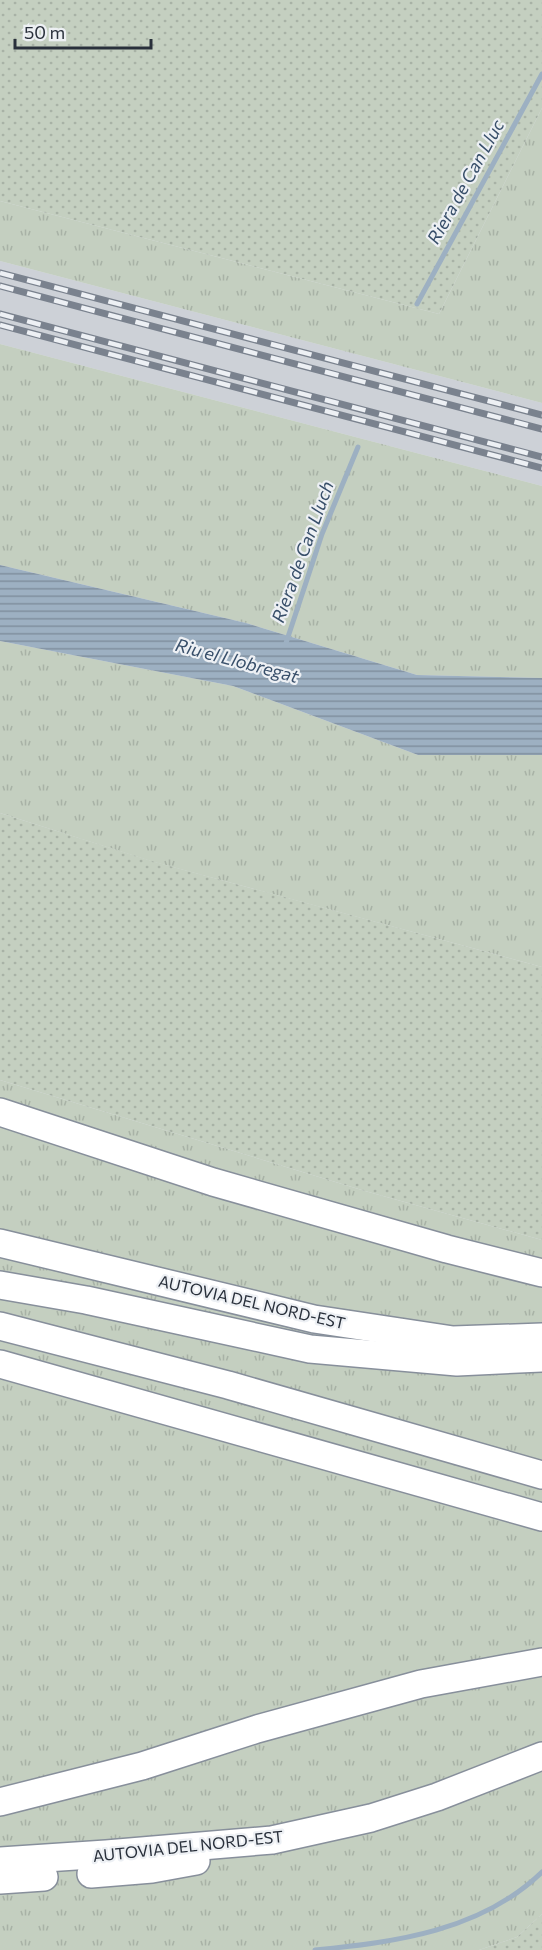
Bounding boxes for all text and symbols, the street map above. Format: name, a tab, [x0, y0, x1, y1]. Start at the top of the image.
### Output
scale bar	[15, 12, 152, 50]
text: 50 m	[24, 21, 65, 43]
water label: Riera de Can Lluc	[422, 115, 508, 248]
water label: Riera de Can Lluch	[266, 478, 338, 625]
water label: Riu el Llobregat	[173, 633, 302, 687]
street label: AUTOVIA DEL NORD-EST	[157, 1271, 347, 1332]
street label: AUTOVIA DEL NORD-EST	[92, 1826, 284, 1865]

